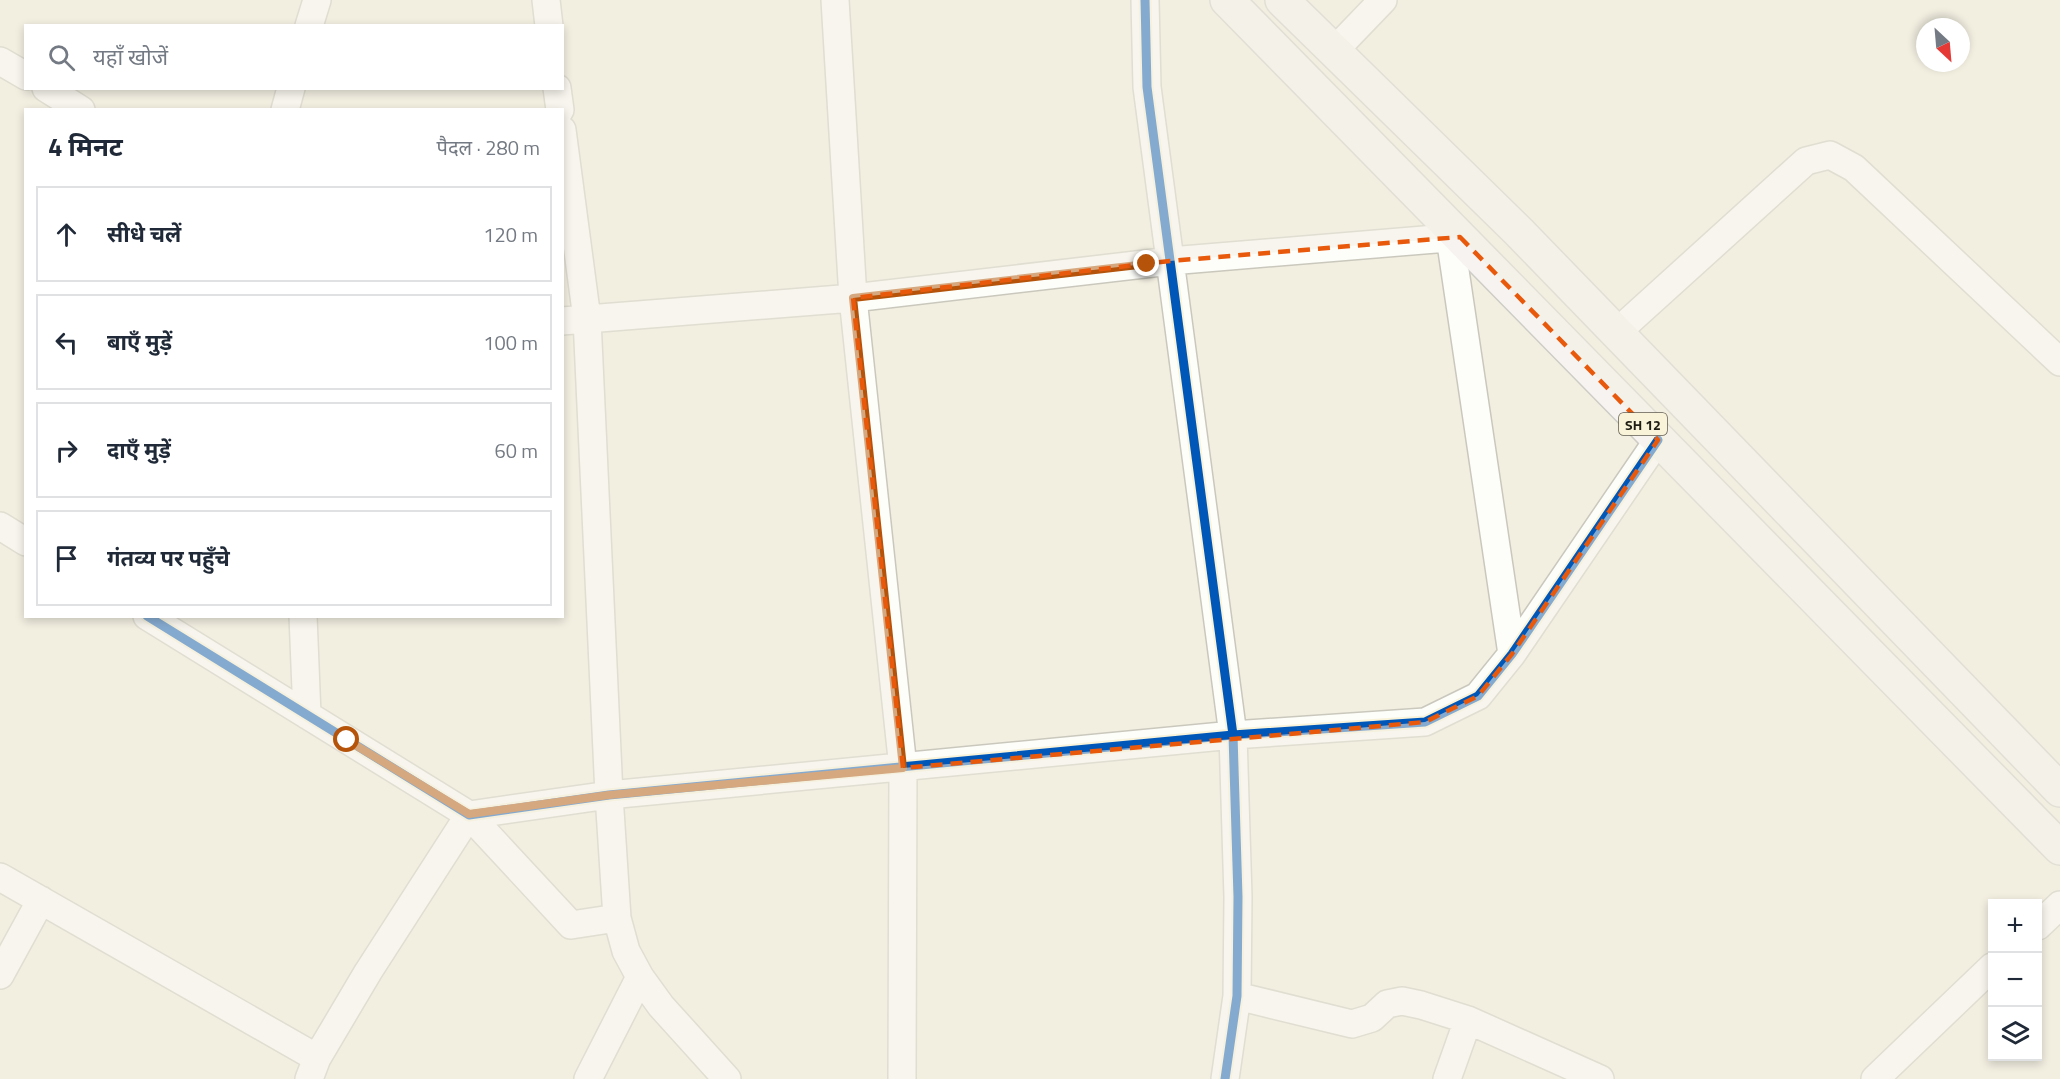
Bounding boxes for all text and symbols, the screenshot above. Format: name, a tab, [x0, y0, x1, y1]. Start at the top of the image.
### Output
north arrow	[1916, 18, 1970, 72]
search box	[24, 24, 564, 90]
text: यहाँ खोजें	[93, 40, 168, 74]
icon: search	[45, 41, 78, 74]
text: 4 मिनट	[48, 127, 123, 166]
text: पैदल · 280 m	[437, 132, 540, 163]
text: सीधे चलें	[107, 217, 181, 251]
icon: ahead	[50, 218, 83, 251]
text: 120 m	[483, 219, 538, 250]
route end	[1133, 250, 1159, 276]
text: बाएँ मुड़ें	[107, 325, 172, 359]
icon: left	[50, 326, 83, 359]
text: 100 m	[483, 327, 538, 358]
road number: SH 12	[1619, 413, 1667, 435]
text: दाएँ मुड़ें	[107, 433, 171, 467]
icon: right	[50, 434, 83, 467]
text: 60 m	[494, 435, 538, 466]
text: गंतव्य पर पहुँचे	[107, 541, 230, 575]
icon: arrive	[50, 542, 83, 575]
route start	[333, 726, 359, 752]
map controls	[1988, 899, 2042, 1061]
button: +	[1988, 899, 2042, 953]
button: −	[1988, 953, 2042, 1007]
button: layers	[1988, 1007, 2042, 1061]

